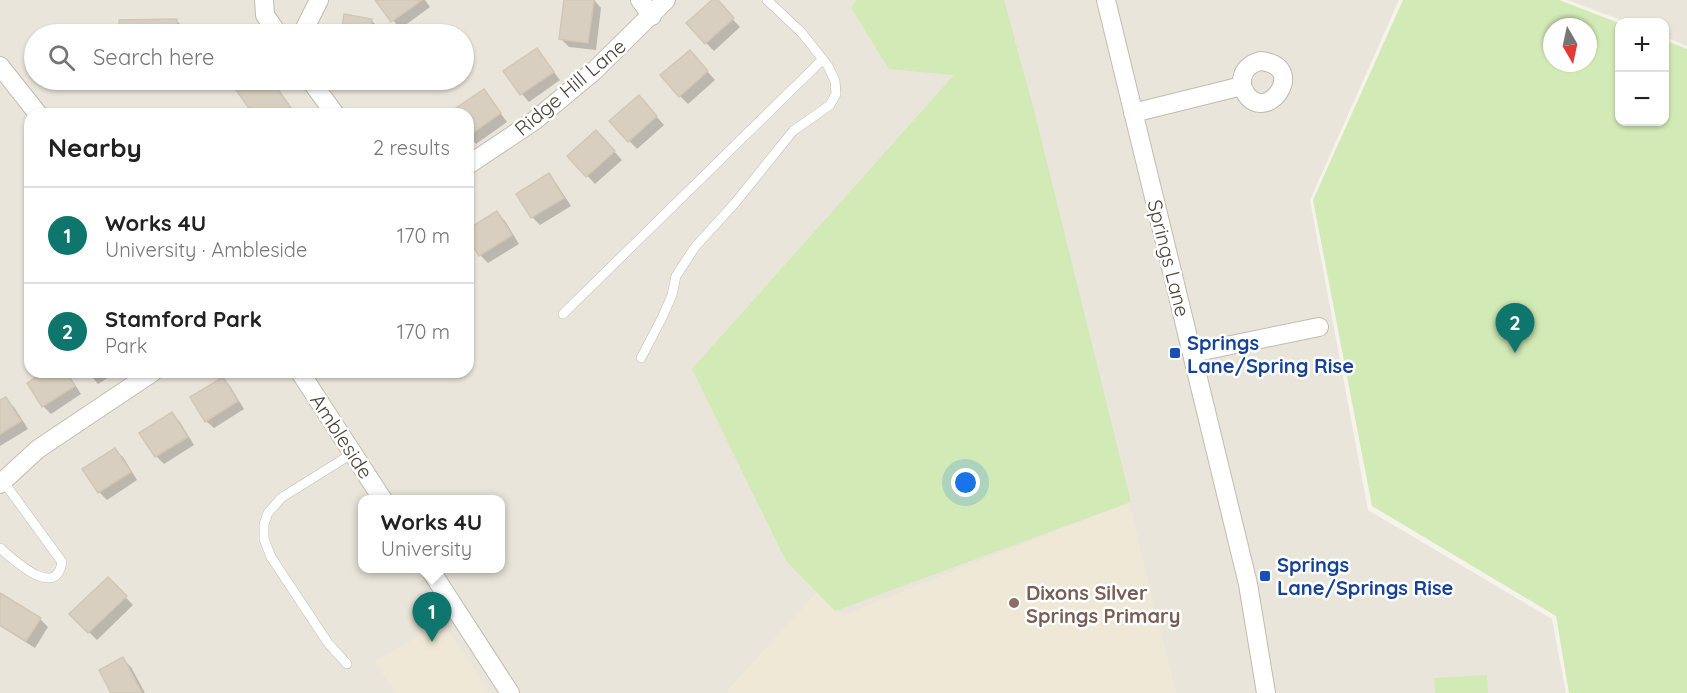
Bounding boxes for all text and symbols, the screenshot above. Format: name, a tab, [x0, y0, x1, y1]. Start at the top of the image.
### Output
north arrow	[1543, 18, 1597, 72]
map controls	[1615, 18, 1669, 126]
button: +	[1615, 18, 1669, 72]
search box	[24, 24, 474, 90]
street label: Ridge Hill Lane	[509, 33, 631, 141]
icon: search	[45, 41, 78, 74]
text: Search here	[93, 43, 214, 71]
button: −	[1615, 72, 1669, 126]
text: Nearby	[48, 131, 142, 164]
text: 2 results	[373, 135, 450, 160]
street label: Springs Lane	[1142, 197, 1196, 319]
text: Works 4U	[105, 209, 206, 237]
text: 1	[64, 223, 71, 248]
text: 170 m	[397, 223, 450, 248]
text: University · Ambleside	[105, 237, 307, 262]
pin: 2	[1496, 304, 1534, 353]
text: Stamford Park	[105, 305, 262, 333]
text: 2	[62, 319, 73, 344]
text: 170 m	[397, 319, 450, 344]
place label: Springs Lane/Spring Rise	[1187, 330, 1354, 378]
text: Park	[105, 333, 147, 358]
marker: Springs Lane/Spring Rise	[1168, 346, 1182, 360]
street label: Ambleside	[305, 389, 379, 483]
your location	[951, 468, 980, 497]
popup	[358, 495, 505, 573]
text: Works 4U	[381, 508, 482, 536]
text: University	[381, 536, 472, 561]
place label: Springs Lane/Springs Rise	[1277, 552, 1453, 600]
marker: Springs Lane/Springs Rise	[1258, 569, 1272, 583]
place label: Dixons Silver Springs Primary	[1026, 580, 1181, 628]
pin: 1	[412, 592, 452, 642]
marker: Dixons Silver Springs Primary	[1007, 596, 1021, 610]

